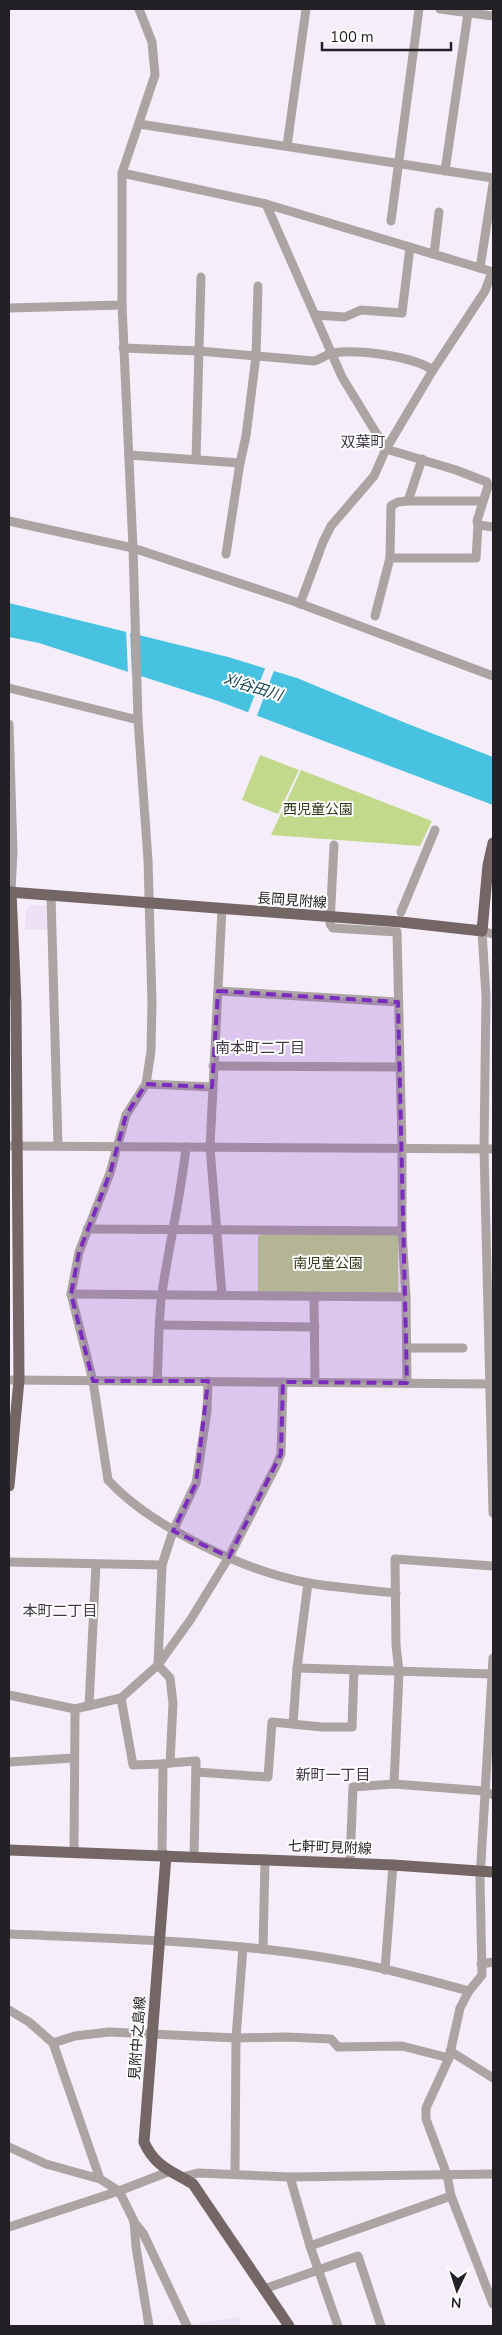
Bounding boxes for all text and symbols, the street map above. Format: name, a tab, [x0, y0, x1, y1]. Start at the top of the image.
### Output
scale bar	[322, 20, 451, 52]
text: 100 m	[330, 27, 374, 47]
district label: 双葉町	[340, 432, 386, 452]
water label: 刈谷田川	[221, 669, 287, 706]
park label: 西児童公園	[283, 800, 353, 819]
street label: 長岡見附線	[256, 889, 328, 912]
district label: 南本町二丁目	[215, 1038, 305, 1058]
park label: 南児童公園	[293, 1254, 363, 1273]
district label: 本町二丁目	[22, 1601, 98, 1621]
district label: 新町一丁目	[295, 1765, 371, 1785]
street label: 七軒町見附線	[288, 1837, 372, 1858]
street label: 見附中之島線	[125, 1995, 150, 2081]
north arrow	[432, 2265, 482, 2315]
text: N	[450, 2293, 462, 2312]

